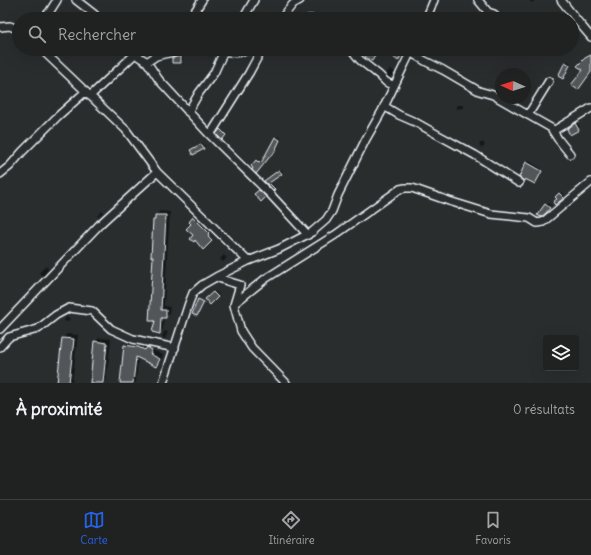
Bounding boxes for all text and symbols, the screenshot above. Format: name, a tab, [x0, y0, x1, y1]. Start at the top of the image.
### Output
search box	[12, 12, 579, 56]
icon: search	[26, 23, 48, 45]
text: Rechercher	[58, 25, 136, 44]
north arrow	[495, 68, 531, 104]
map controls	[543, 335, 579, 371]
button: layers	[543, 335, 579, 371]
text: À proximité	[16, 398, 102, 420]
text: 0 résultats	[513, 401, 575, 418]
tab: Carte	[80, 509, 108, 547]
tab: Itinéraire	[268, 509, 315, 547]
tab: Favoris	[475, 509, 511, 547]

